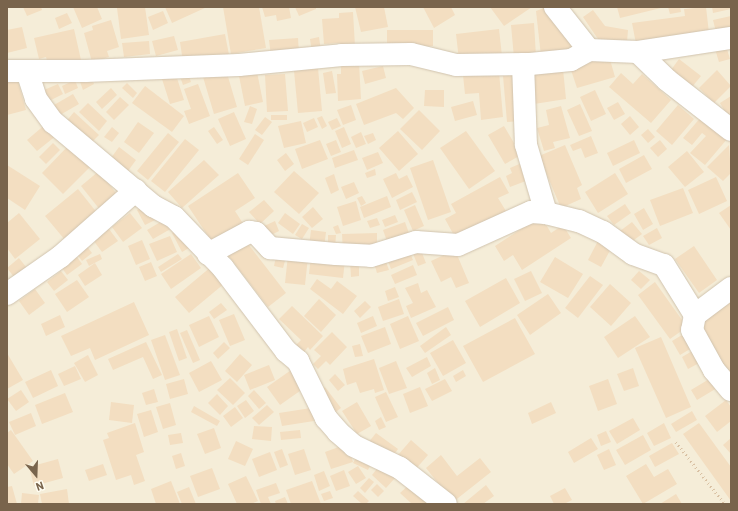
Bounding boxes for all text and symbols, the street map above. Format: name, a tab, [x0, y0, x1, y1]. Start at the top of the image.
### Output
north arrow	[16, 455, 56, 495]
text: N	[34, 479, 46, 494]

